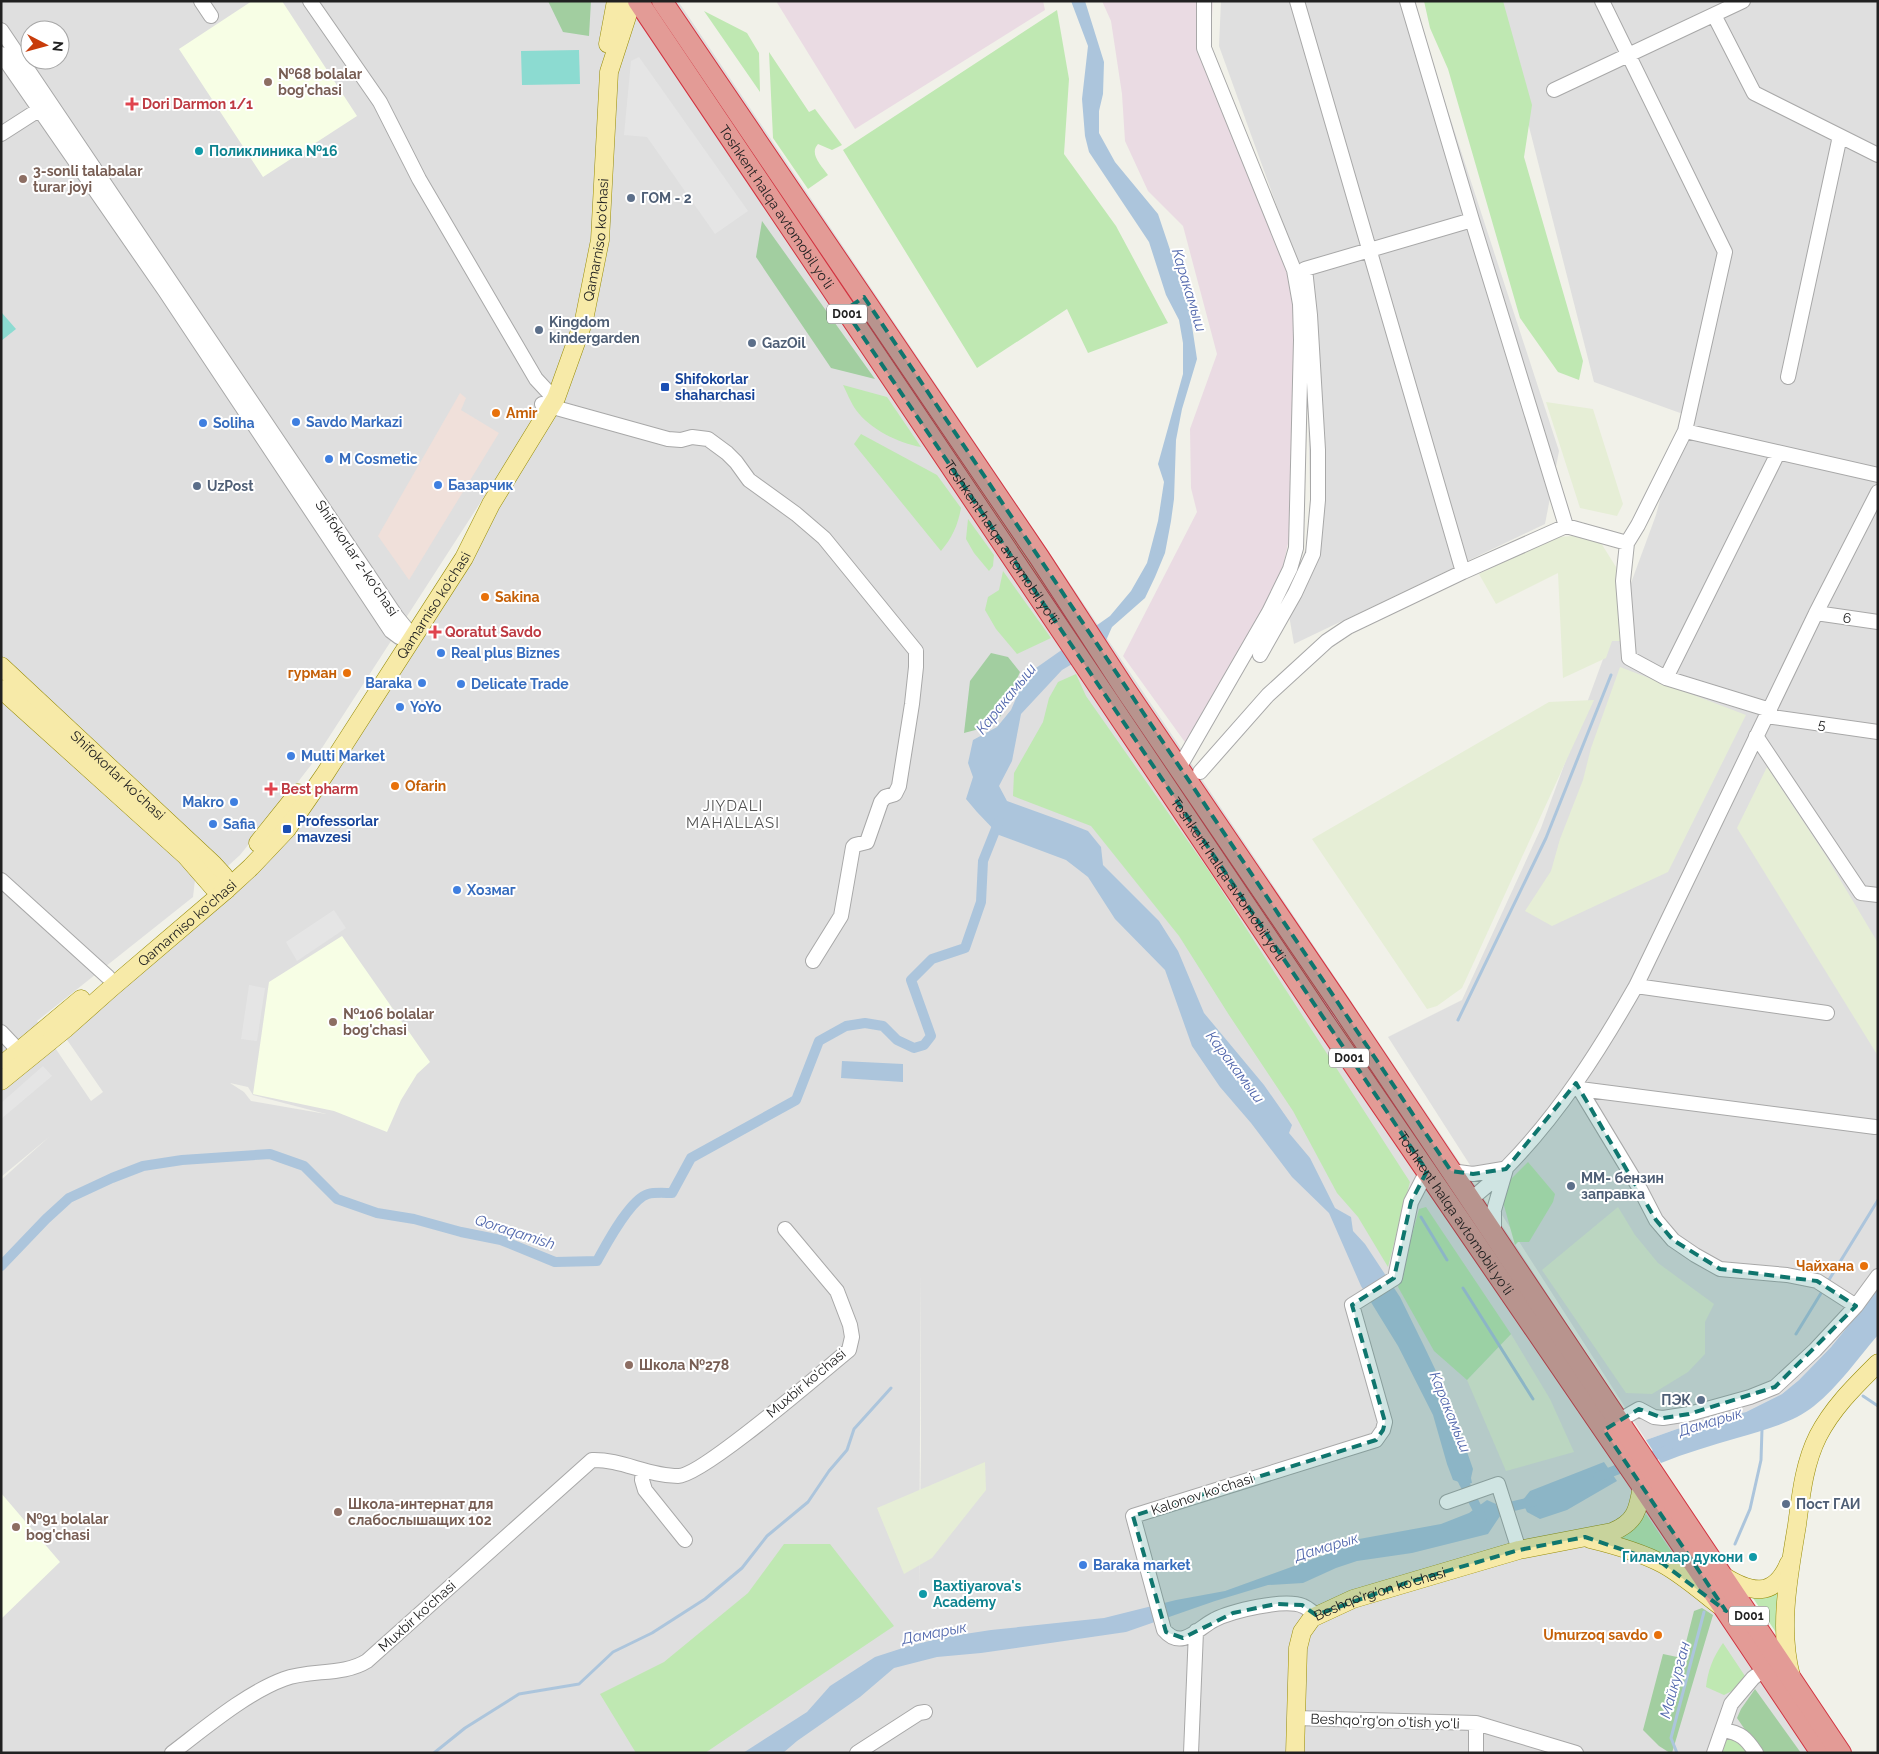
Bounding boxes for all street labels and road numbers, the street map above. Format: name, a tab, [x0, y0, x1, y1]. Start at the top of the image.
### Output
street label: Toshkent halqa avtomobil yo'li	[716, 122, 837, 292]
street label: Qamarniso ko'chasi	[580, 178, 611, 303]
road number: D001	[827, 304, 867, 324]
street label: Toshkent halqa avtomobil yo'li	[941, 457, 1062, 627]
street label: Shifokorlar 2-ko'chasi	[312, 497, 402, 619]
street label: Qamarniso ko'chasi	[393, 549, 474, 662]
street label: 6	[1842, 609, 1852, 627]
street label: 5	[1817, 716, 1827, 733]
street label: Shifokorlar ko'chasi	[67, 727, 168, 823]
street label: Toshkent halqa avtomobil yo'li	[1168, 794, 1289, 964]
street label: Qamarniso ko'chasi	[135, 877, 239, 970]
road number: D001	[1329, 1048, 1369, 1068]
street label: Toshkent halqa avtomobil yo'li	[1394, 1129, 1517, 1298]
street label: Muxbir ko'chasi	[763, 1345, 849, 1421]
street label: Kalonov ko'chasi	[1149, 1470, 1255, 1518]
street label: Beshqo'rg'on ko'chasi	[1311, 1564, 1448, 1624]
street label: Muxbir ko'chasi	[375, 1577, 459, 1655]
road number: D001	[1729, 1606, 1769, 1625]
street label: Beshqo'rg'on o'tish yo'li	[1310, 1710, 1460, 1732]

